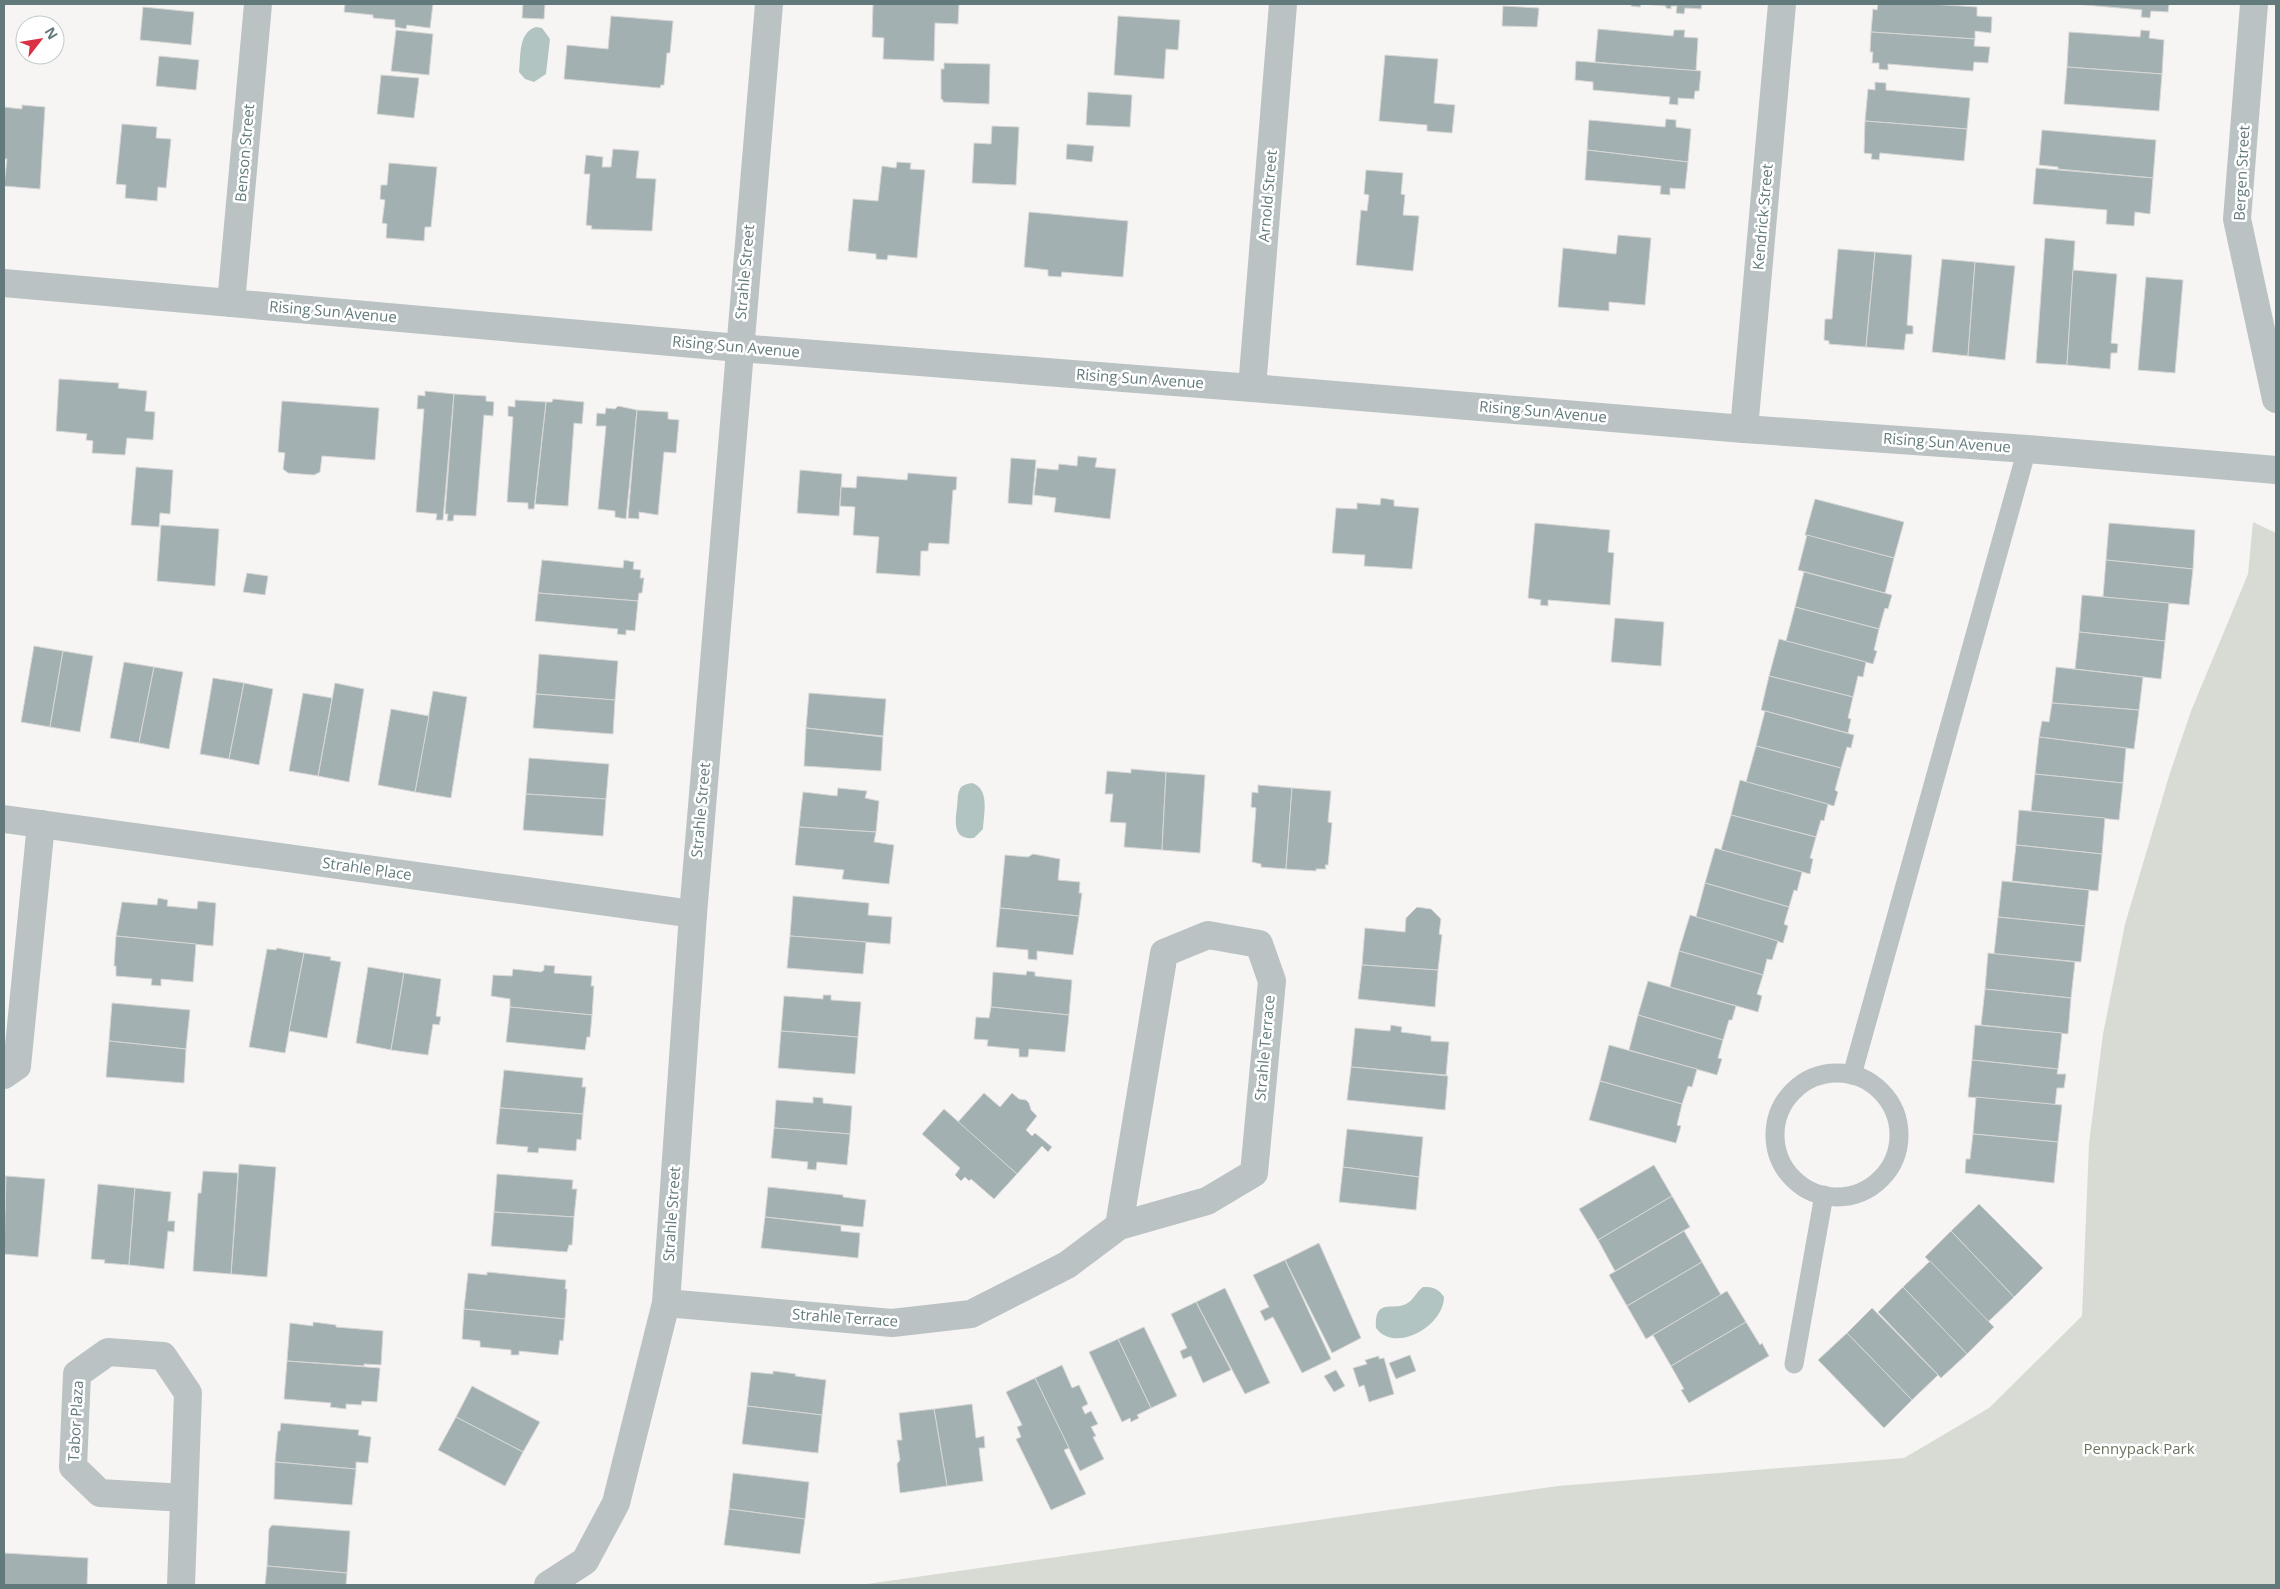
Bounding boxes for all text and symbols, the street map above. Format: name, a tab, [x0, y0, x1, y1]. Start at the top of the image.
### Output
north arrow	[15, 15, 65, 65]
text: N	[40, 23, 63, 43]
street label: Benson Street	[230, 103, 258, 203]
street label: Bergen Street	[2229, 125, 2253, 221]
street label: Arnold Street	[1253, 149, 1281, 243]
street label: Kendrick Street	[1747, 163, 1777, 271]
street label: Strahle Street	[730, 224, 758, 320]
street label: Rising Sun Avenue	[268, 295, 398, 327]
street label: Rising Sun Avenue	[671, 330, 801, 362]
street label: Rising Sun Avenue	[1076, 364, 1205, 392]
street label: Rising Sun Avenue	[1478, 395, 1608, 427]
street label: Rising Sun Avenue	[1883, 428, 2012, 456]
street label: Strahle Street	[686, 762, 714, 858]
street label: Strahle Place	[321, 852, 413, 884]
street label: Strahle Terrace	[1249, 994, 1279, 1102]
street label: Strahle Street	[658, 1166, 684, 1262]
street label: Strahle Terrace	[791, 1303, 899, 1331]
street label: Tabor Plaza	[63, 1380, 87, 1462]
park label: Pennypack Park	[2083, 1438, 2195, 1458]

